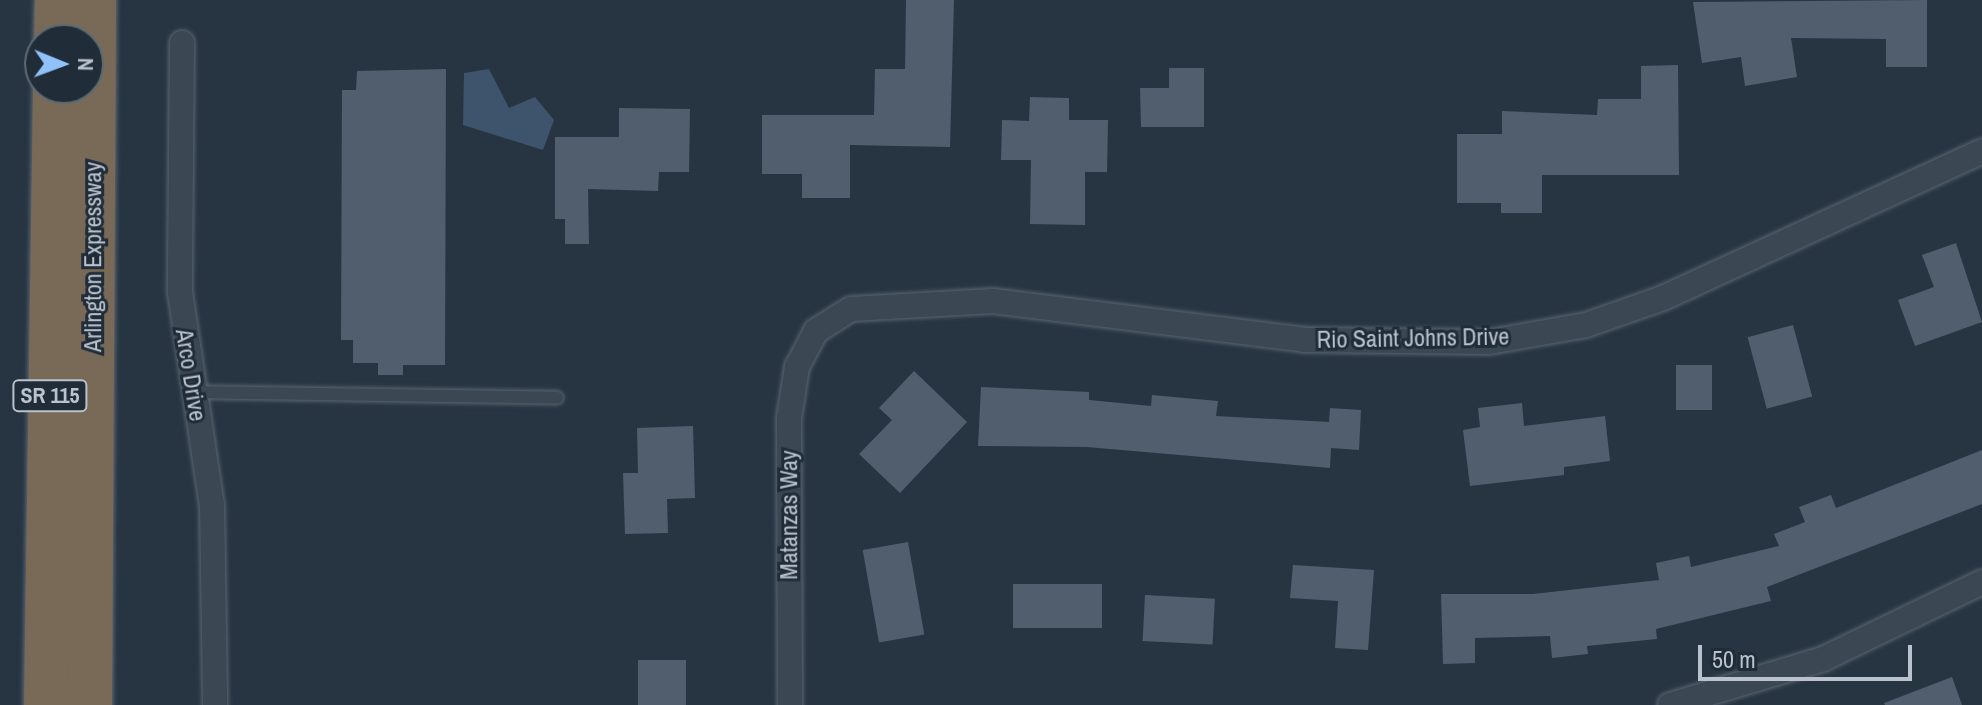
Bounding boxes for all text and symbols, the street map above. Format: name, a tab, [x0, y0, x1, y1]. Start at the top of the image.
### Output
north arrow	[24, 24, 104, 104]
text: N	[71, 58, 101, 71]
street label: Arlington Expressway	[79, 162, 107, 352]
street label: Rio Saint Johns Drive	[1316, 322, 1510, 354]
street label: Arco Drive	[170, 327, 212, 423]
road number: SR 115	[12, 378, 88, 414]
street label: Matanzas Way	[775, 450, 803, 580]
scale bar	[1702, 629, 1916, 679]
text: 50 m	[1712, 643, 1756, 675]

